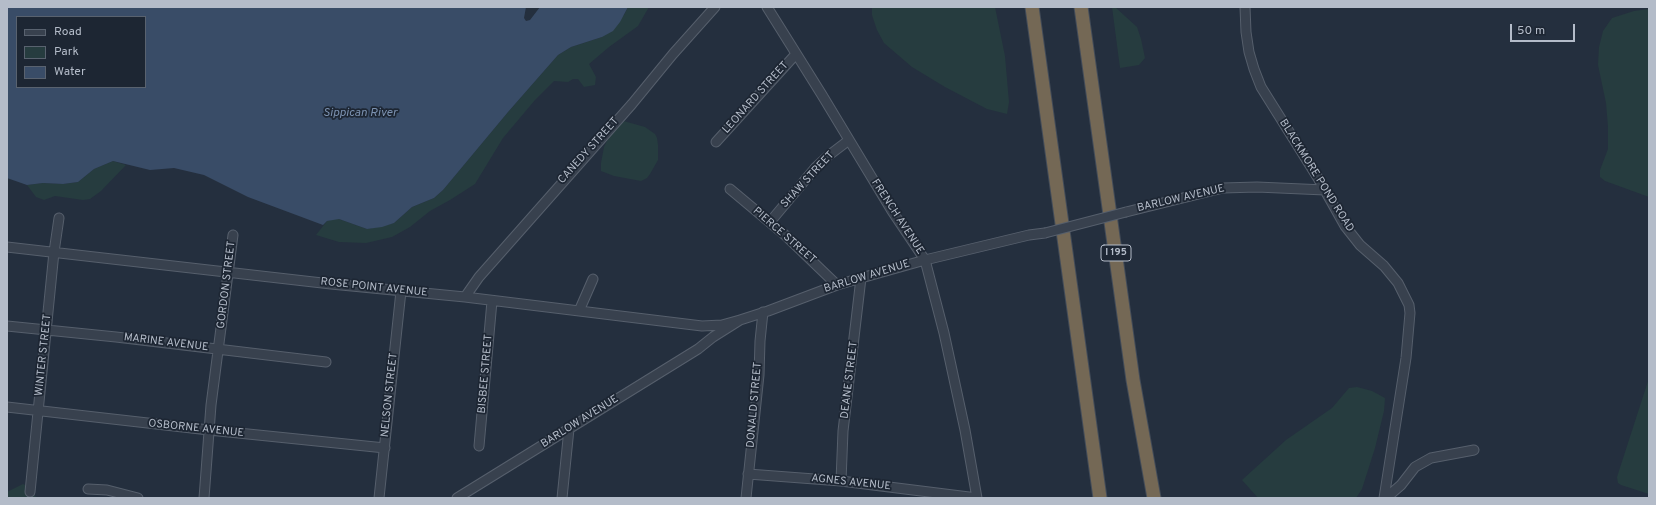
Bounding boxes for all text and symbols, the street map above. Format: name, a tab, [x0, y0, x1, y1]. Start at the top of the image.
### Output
legend	[16, 16, 146, 88]
scale bar	[1512, 16, 1577, 42]
text: 50 m	[1517, 23, 1545, 39]
text: Road	[54, 24, 82, 40]
text: Park	[54, 44, 79, 60]
street label: LEONARD STREET	[720, 59, 792, 137]
text: Water	[54, 64, 86, 80]
water label: Sippican River	[323, 107, 397, 121]
street label: CANEDY STREET	[556, 115, 622, 187]
street label: BLACKMORE POND ROAD	[1276, 117, 1356, 235]
street label: SHAW STREET	[778, 149, 838, 211]
street label: FRENCH AVENUE	[868, 177, 926, 257]
street label: BARLOW AVENUE	[1136, 183, 1226, 215]
street label: PIERCE STREET	[750, 205, 818, 267]
street label: GORDON STREET	[215, 240, 239, 330]
road number: I 195	[1101, 245, 1131, 261]
street label: BARLOW AVENUE	[823, 258, 911, 296]
street label: ROSE POINT AVENUE	[320, 276, 428, 300]
street label: WINTER STREET	[33, 313, 55, 397]
street label: MARINE AVENUE	[123, 331, 209, 355]
street label: BISBEE STREET	[476, 334, 496, 414]
street label: DEANE STREET	[839, 341, 861, 419]
street label: NELSON STREET	[379, 352, 401, 438]
street label: DONALD STREET	[745, 362, 765, 448]
street label: BARLOW AVENUE	[539, 393, 621, 451]
street label: OSBORNE AVENUE	[148, 417, 244, 441]
street label: AGNES AVENUE	[811, 472, 891, 494]

